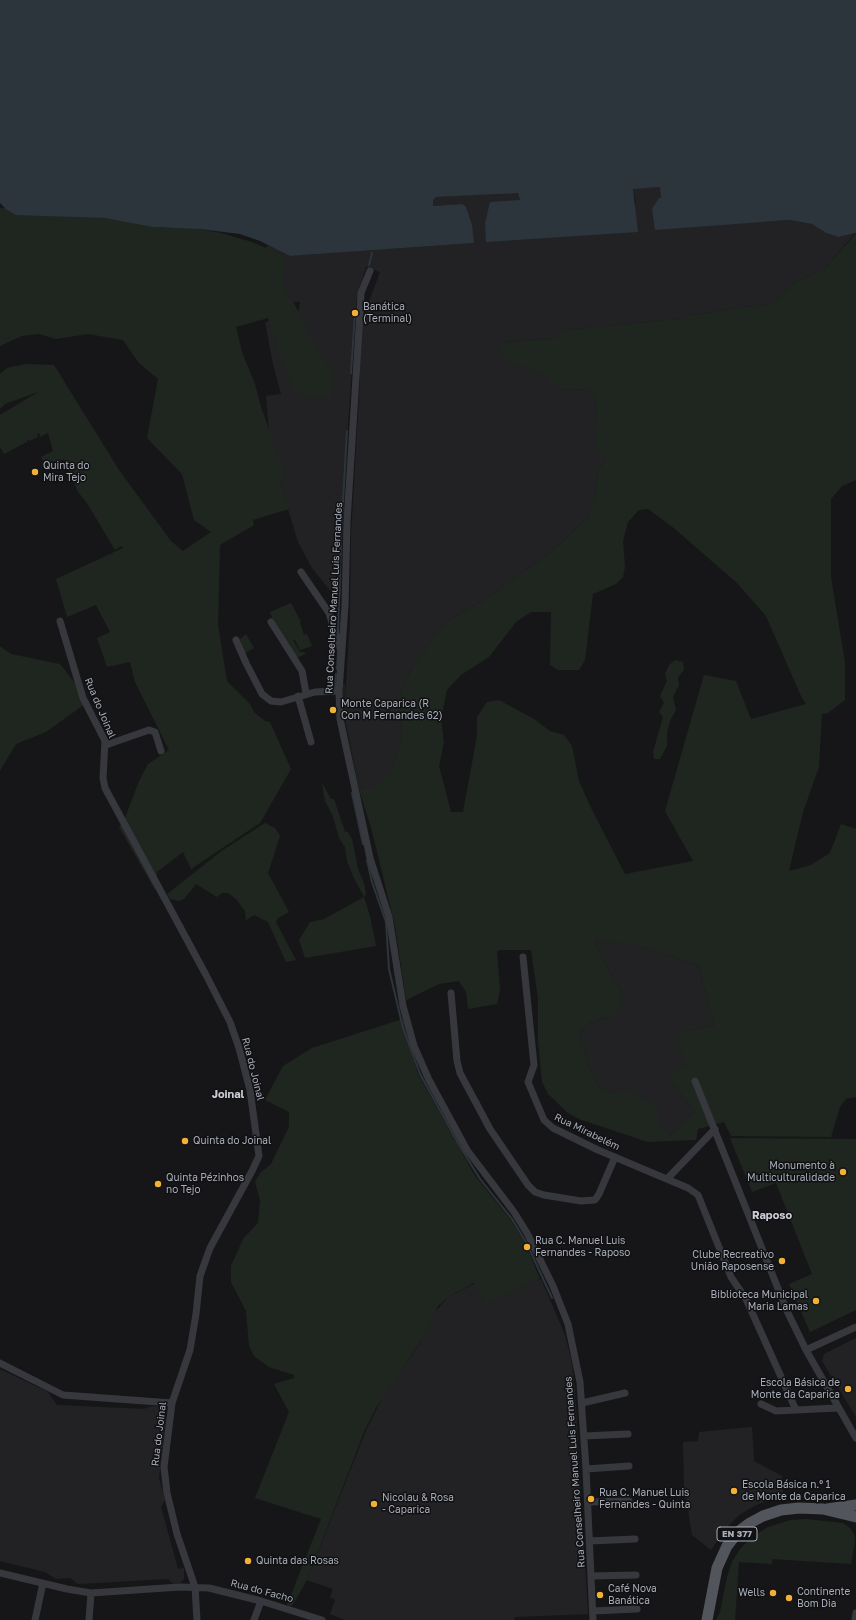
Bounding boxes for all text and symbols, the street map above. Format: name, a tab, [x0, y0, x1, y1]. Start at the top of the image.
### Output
place label: Banática (Terminal)	[363, 301, 412, 324]
marker: Banática (Terminal)	[350, 308, 360, 318]
place label: Quinta do Mira Tejo	[43, 460, 89, 484]
marker: Quinta do Mira Tejo	[30, 467, 40, 477]
street label: Rua Conselheiro Manuel Luis Fernandes	[323, 502, 345, 694]
street label: Rua do Joinal	[82, 676, 118, 740]
place label: Monte Caparica (R Con M Fernandes 62)	[341, 698, 442, 722]
marker: Monte Caparica (R Con M Fernandes 62)	[328, 705, 338, 715]
street label: Rua do Joinal	[239, 1036, 267, 1102]
district label: Joinal	[212, 1088, 244, 1102]
street label: Rua Mirabelém	[552, 1111, 622, 1153]
place label: Quinta do Joinal	[193, 1135, 271, 1147]
marker: Quinta do Joinal	[180, 1136, 190, 1146]
place label: Monumento à Multiculturalidade	[747, 1160, 835, 1184]
marker: Monumento à Multiculturalidade	[838, 1167, 848, 1177]
place label: Quinta Pézinhos no Tejo	[166, 1172, 244, 1196]
marker: Quinta Pézinhos no Tejo	[153, 1179, 163, 1189]
district label: Raposo	[752, 1209, 792, 1223]
place label: Rua C. Manuel Luis Fernandes - Raposo	[535, 1235, 630, 1258]
marker: Rua C. Manuel Luis Fernandes - Raposo	[522, 1242, 532, 1252]
place label: Clube Recreativo União Raposense	[691, 1249, 774, 1272]
marker: Clube Recreativo União Raposense	[777, 1256, 787, 1266]
place label: Biblioteca Municipal Maria Lamas	[711, 1289, 808, 1312]
marker: Biblioteca Municipal Maria Lamas	[811, 1296, 821, 1306]
street label: Rua Conselheiro Manuel Luis Fernandes	[562, 1376, 588, 1568]
place label: Escola Básica de Monte da Caparica	[751, 1377, 840, 1400]
marker: Escola Básica de Monte da Caparica	[843, 1384, 853, 1394]
street label: Rua do Joinal	[149, 1401, 169, 1467]
place label: Escola Básica n.º 1 de Monte da Caparica	[742, 1479, 846, 1502]
marker: Escola Básica n.º 1 de Monte da Caparica	[729, 1486, 739, 1496]
place label: Rua C. Manuel Luis Fernandes - Quinta	[599, 1487, 690, 1510]
place label: Nicolau & Rosa - Caparica	[382, 1492, 454, 1516]
marker: Rua C. Manuel Luis Fernandes - Quinta	[586, 1494, 596, 1504]
marker: Nicolau & Rosa - Caparica	[369, 1499, 379, 1509]
road number: EN 377	[717, 1527, 757, 1541]
place label: Quinta das Rosas	[256, 1555, 339, 1567]
marker: Quinta das Rosas	[243, 1556, 253, 1566]
street label: Rua do Facho	[229, 1577, 295, 1605]
place label: Café Nova Banática	[608, 1583, 657, 1606]
place label: Continente Bom Dia	[797, 1586, 850, 1610]
place label: Wells	[738, 1587, 765, 1599]
marker: Wells	[768, 1588, 778, 1598]
marker: Café Nova Banática	[595, 1590, 605, 1600]
marker: Continente Bom Dia	[784, 1593, 794, 1603]

